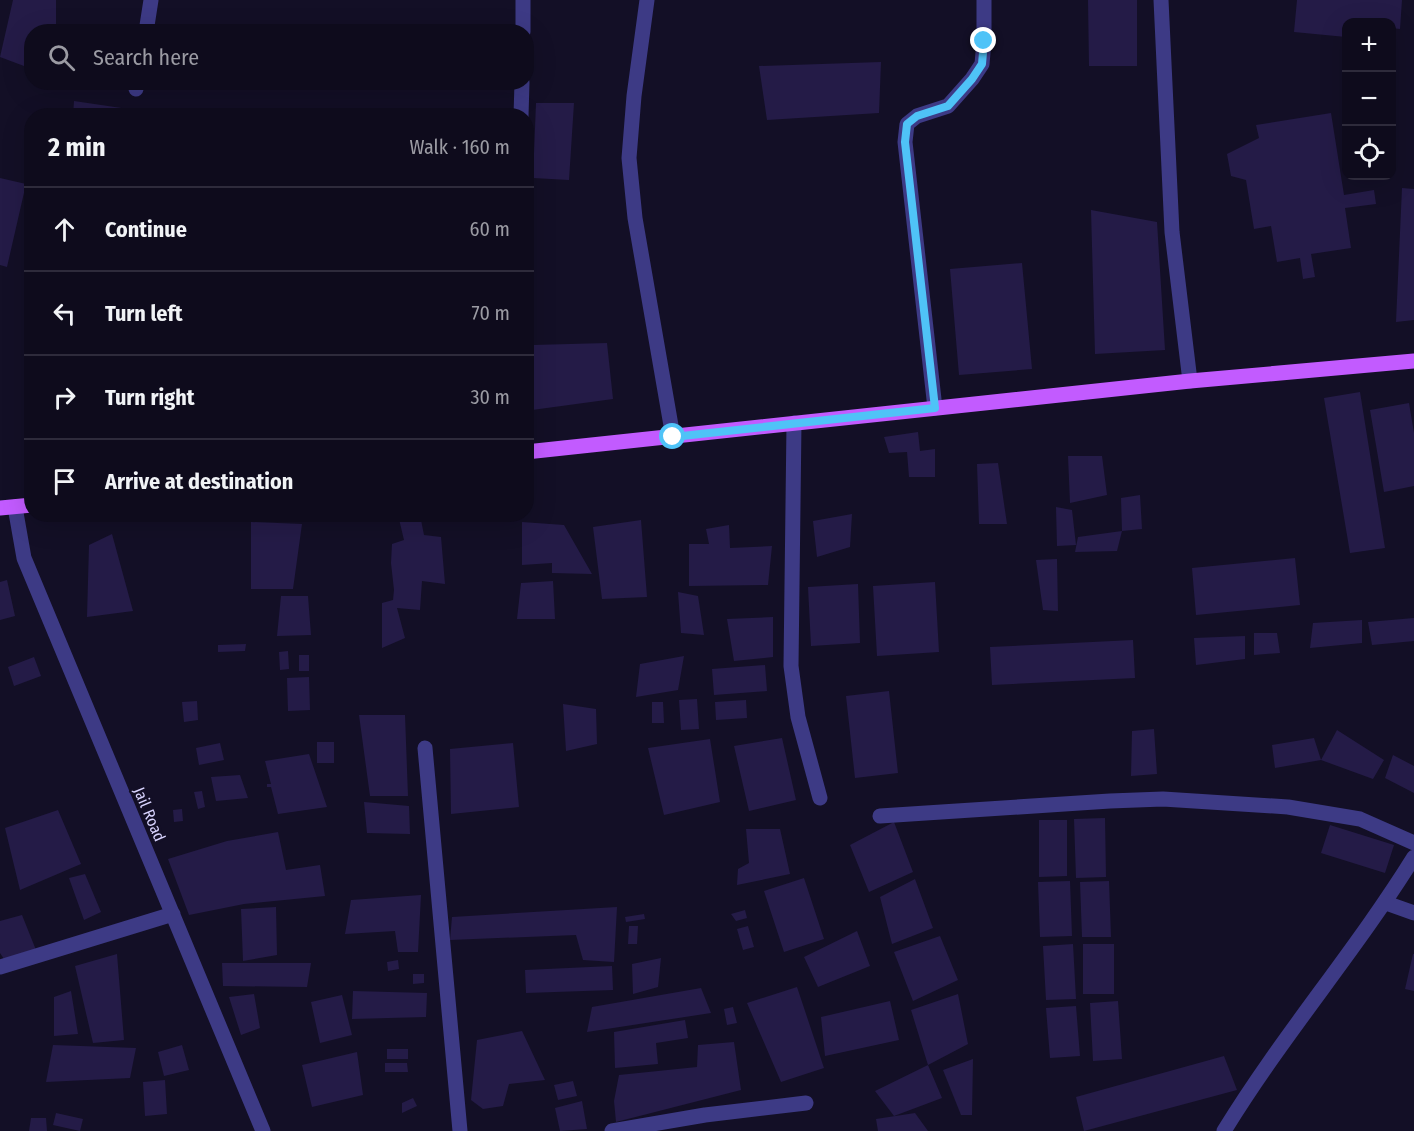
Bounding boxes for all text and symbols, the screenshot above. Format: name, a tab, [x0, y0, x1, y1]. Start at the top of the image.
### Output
map controls	[1342, 18, 1396, 180]
button: +	[1342, 18, 1396, 72]
search box	[24, 24, 534, 90]
route end	[970, 27, 996, 53]
icon: search	[45, 41, 78, 74]
text: Search here	[93, 44, 199, 71]
button: −	[1342, 72, 1396, 126]
button: locate	[1342, 126, 1396, 180]
text: 2 min	[48, 132, 106, 163]
text: Walk · 160 m	[410, 135, 510, 159]
icon: ahead	[48, 213, 81, 246]
text: Continue	[105, 216, 187, 243]
text: 60 m	[470, 217, 510, 241]
icon: left	[48, 297, 81, 330]
text: Turn left	[105, 300, 183, 327]
text: 70 m	[472, 301, 510, 325]
icon: right	[48, 381, 81, 414]
text: Turn right	[105, 384, 194, 411]
text: 30 m	[470, 385, 510, 409]
route start	[659, 423, 685, 449]
icon: arrive	[48, 465, 81, 498]
text: Arrive at destination	[105, 468, 293, 495]
street label: Jail Road	[130, 784, 169, 844]

